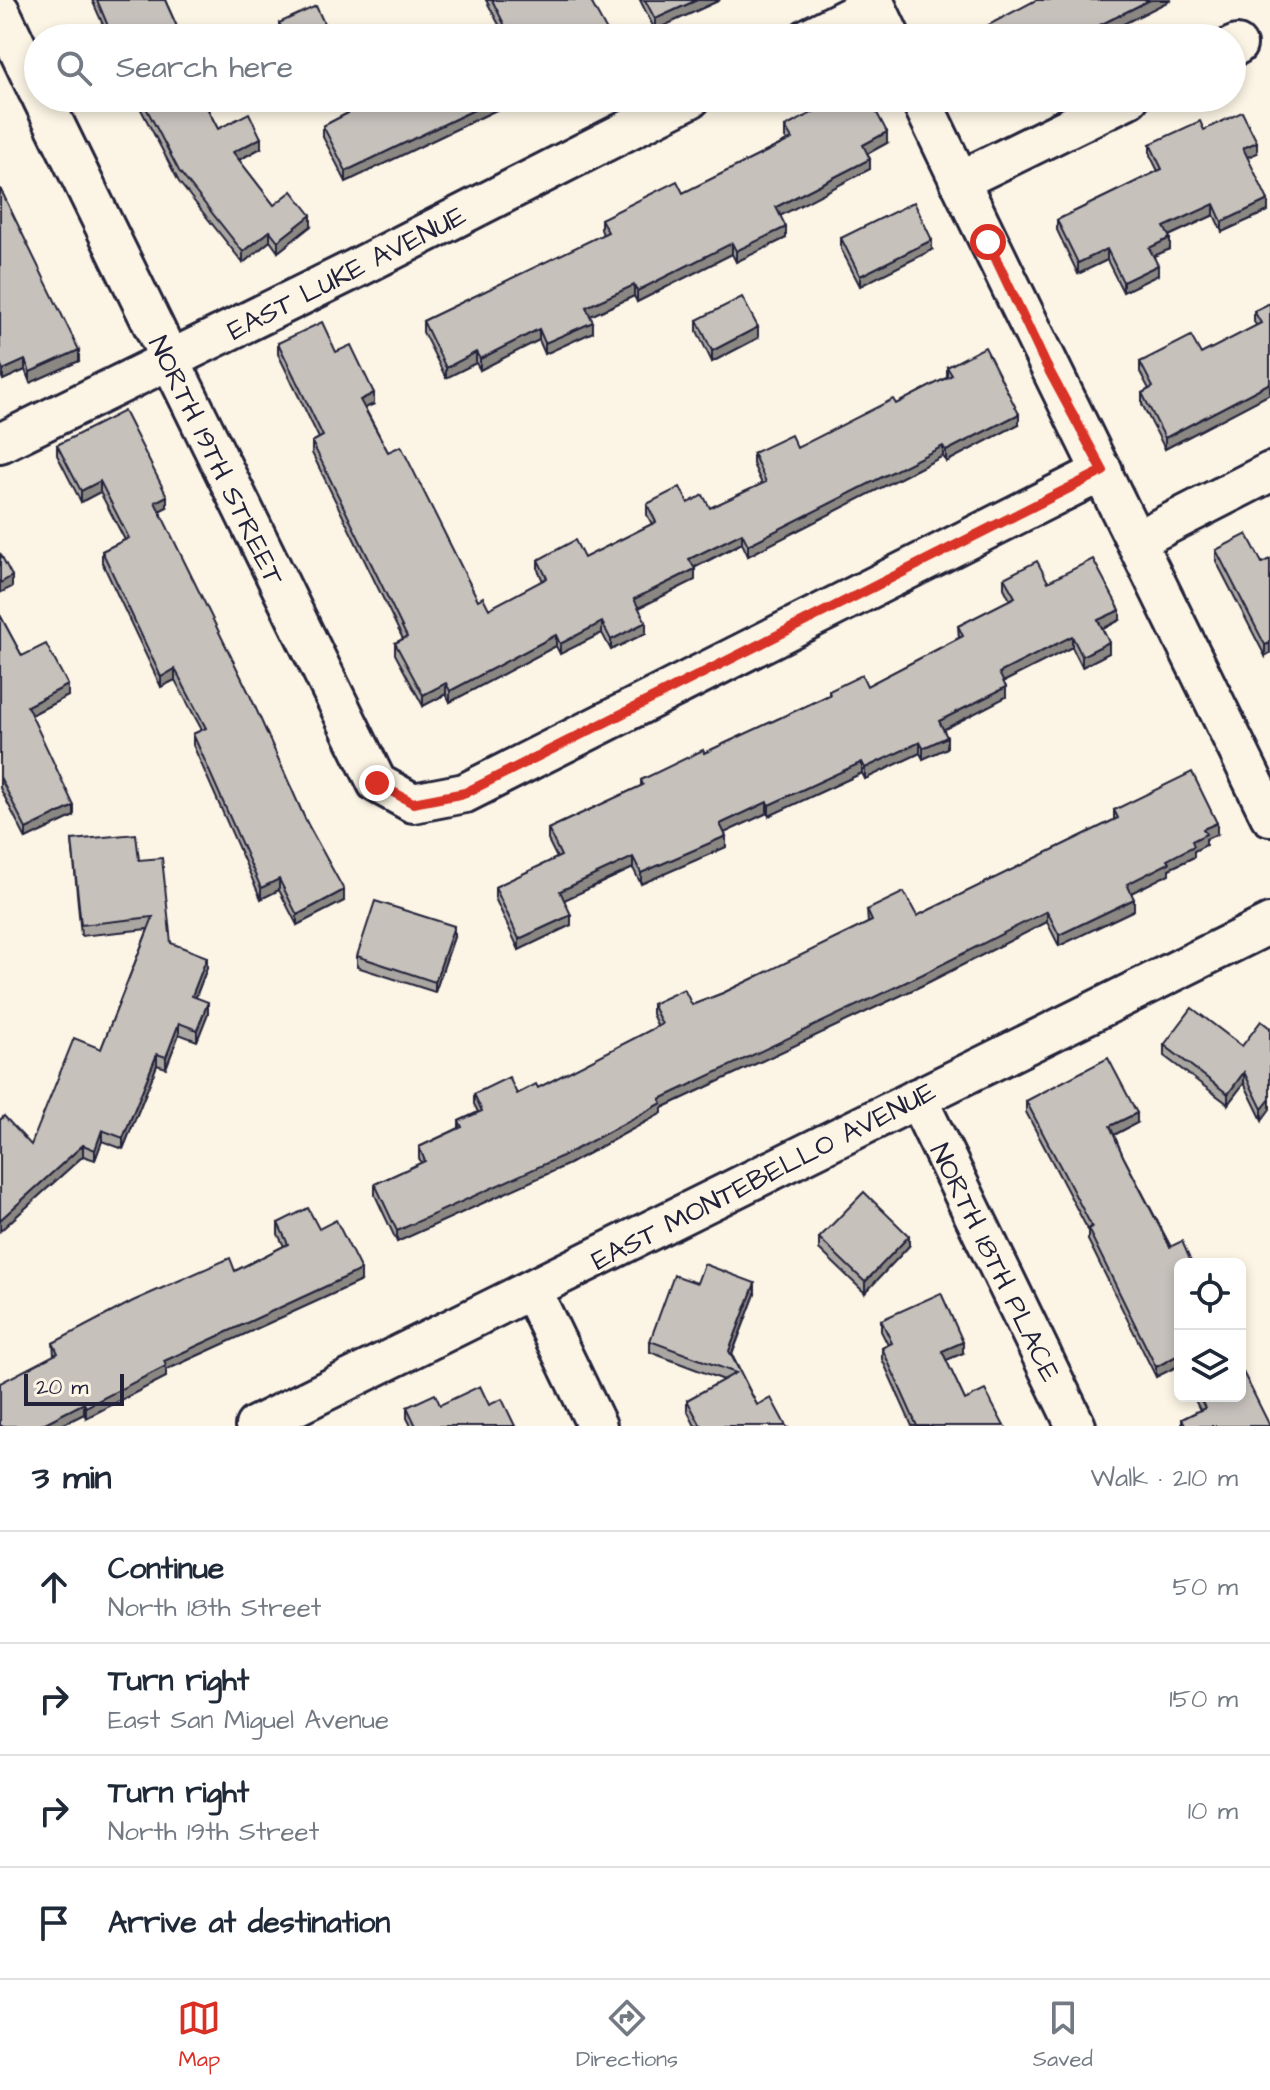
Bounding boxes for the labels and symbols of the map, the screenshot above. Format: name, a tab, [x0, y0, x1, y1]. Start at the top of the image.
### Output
street label: EAST LUKE AVENUE	[221, 196, 473, 350]
route start	[970, 224, 1006, 260]
street label: NORTH 19TH STREET	[138, 329, 293, 592]
route end	[359, 765, 395, 801]
street label: EAST MONTEBELLO AVENUE	[585, 1072, 943, 1280]
street label: NORTH 18TH PLACE	[920, 1137, 1070, 1389]
scale bar	[24, 1370, 124, 1406]

